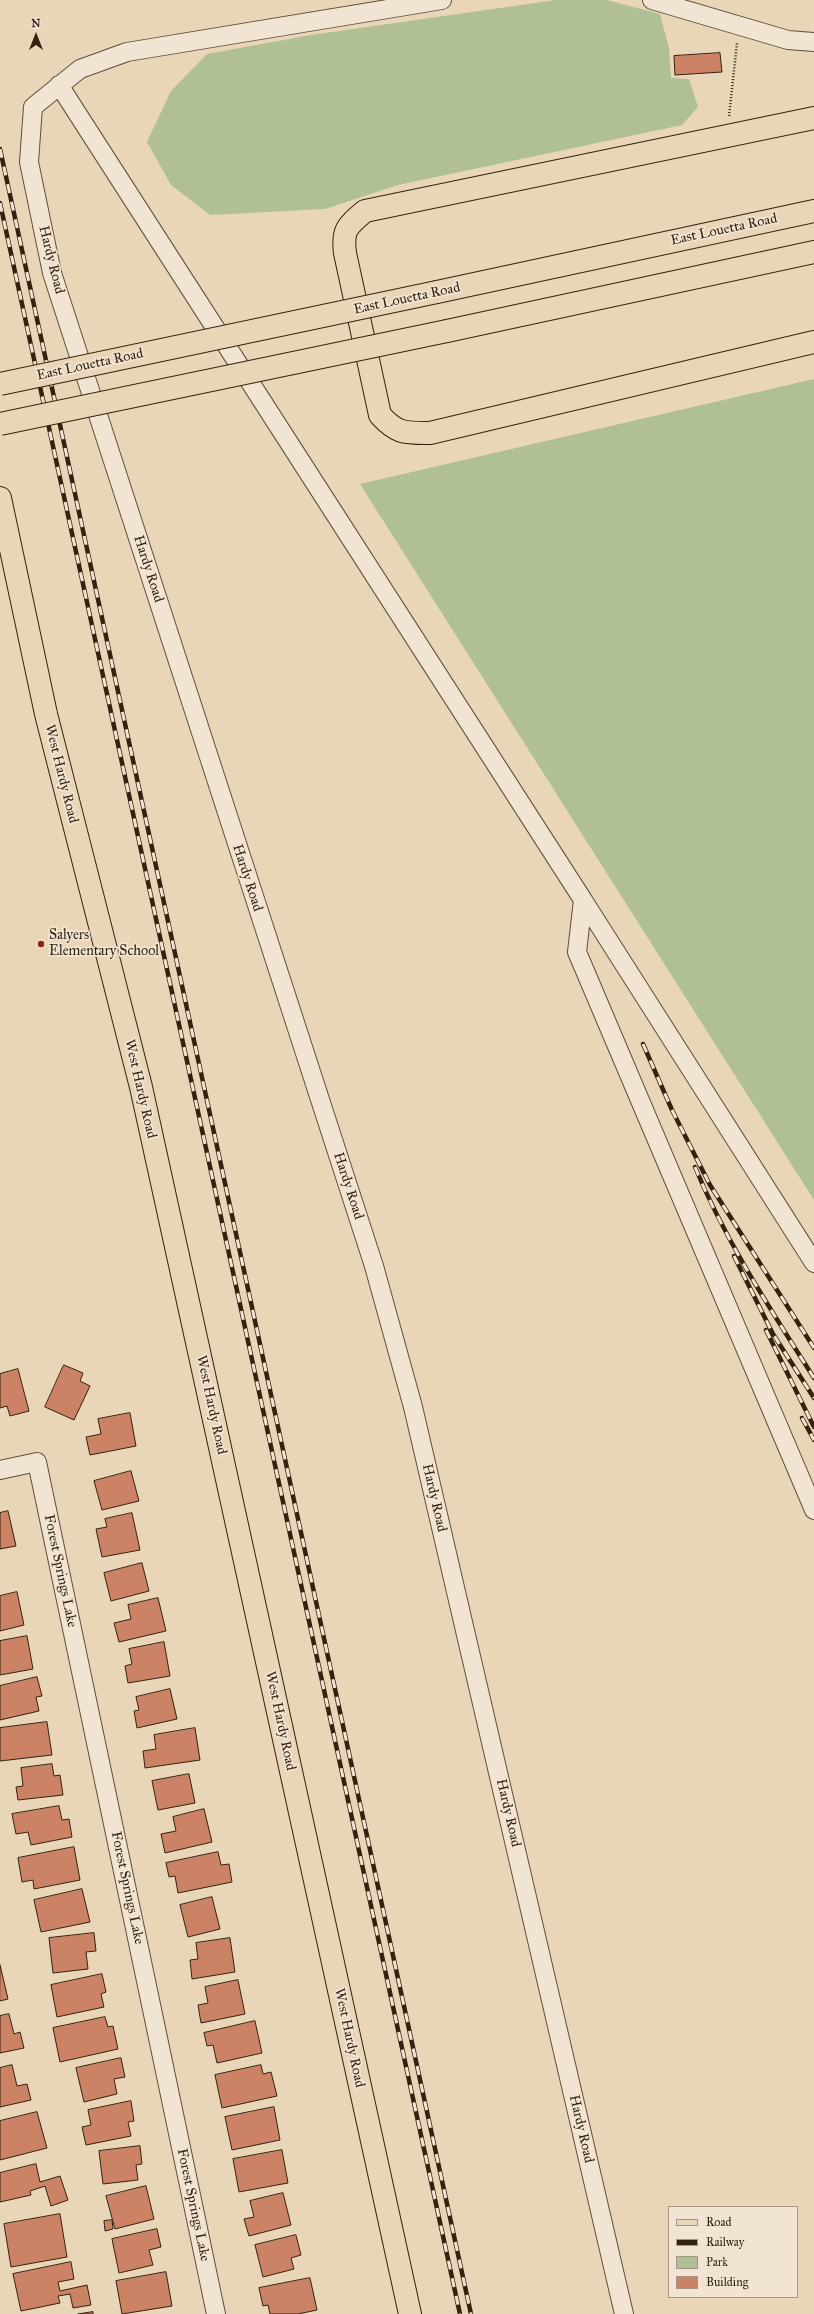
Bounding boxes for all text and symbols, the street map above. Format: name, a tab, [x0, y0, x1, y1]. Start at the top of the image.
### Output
north arrow	[16, 16, 56, 56]
text: N	[31, 17, 41, 30]
street label: East Louetta Road	[669, 211, 779, 249]
street label: Hardy Road	[34, 224, 68, 296]
street label: East Louetta Road	[352, 280, 462, 318]
street label: East Louetta Road	[35, 346, 145, 384]
street label: Hardy Road	[129, 533, 167, 605]
street label: West Hardy Road	[41, 723, 81, 825]
street label: Hardy Road	[228, 842, 266, 914]
place label: Salyers Elementary School	[49, 928, 159, 960]
marker: Salyers Elementary School	[36, 939, 46, 949]
street label: West Hardy Road	[120, 1038, 160, 1140]
street label: Hardy Road	[329, 1150, 367, 1222]
street label: West Hardy Road	[192, 1354, 230, 1456]
street label: Hardy Road	[418, 1462, 450, 1534]
street label: Forest Springs Lake	[40, 1513, 80, 1629]
street label: West Hardy Road	[261, 1670, 299, 1772]
street label: Hardy Road	[492, 1777, 524, 1849]
street label: Forest Springs Lake	[107, 1830, 147, 1946]
street label: West Hardy Road	[330, 1987, 368, 2089]
street label: Hardy Road	[565, 2093, 597, 2165]
street label: Forest Springs Lake	[173, 2147, 213, 2263]
legend	[668, 2206, 798, 2298]
text: Road	[706, 2215, 732, 2229]
text: Railway	[706, 2235, 744, 2249]
text: Park	[706, 2255, 728, 2269]
text: Building	[706, 2275, 748, 2289]

